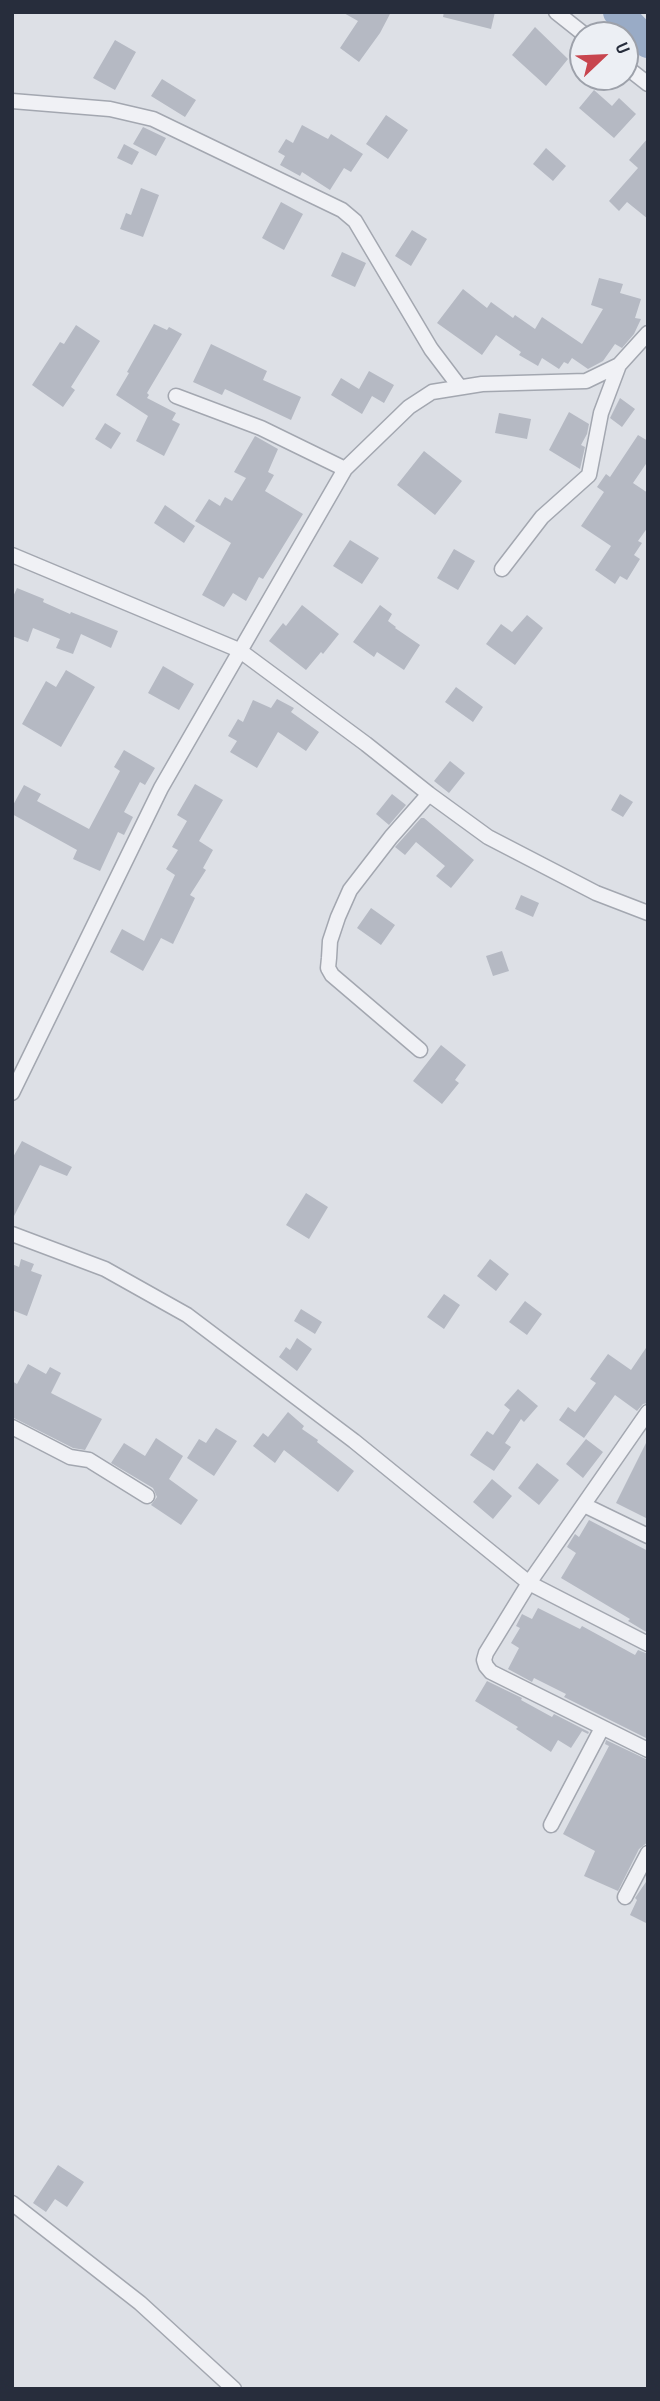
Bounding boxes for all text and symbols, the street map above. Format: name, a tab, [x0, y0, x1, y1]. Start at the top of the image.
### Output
north arrow	[569, 21, 639, 91]
text: U	[609, 39, 634, 57]

